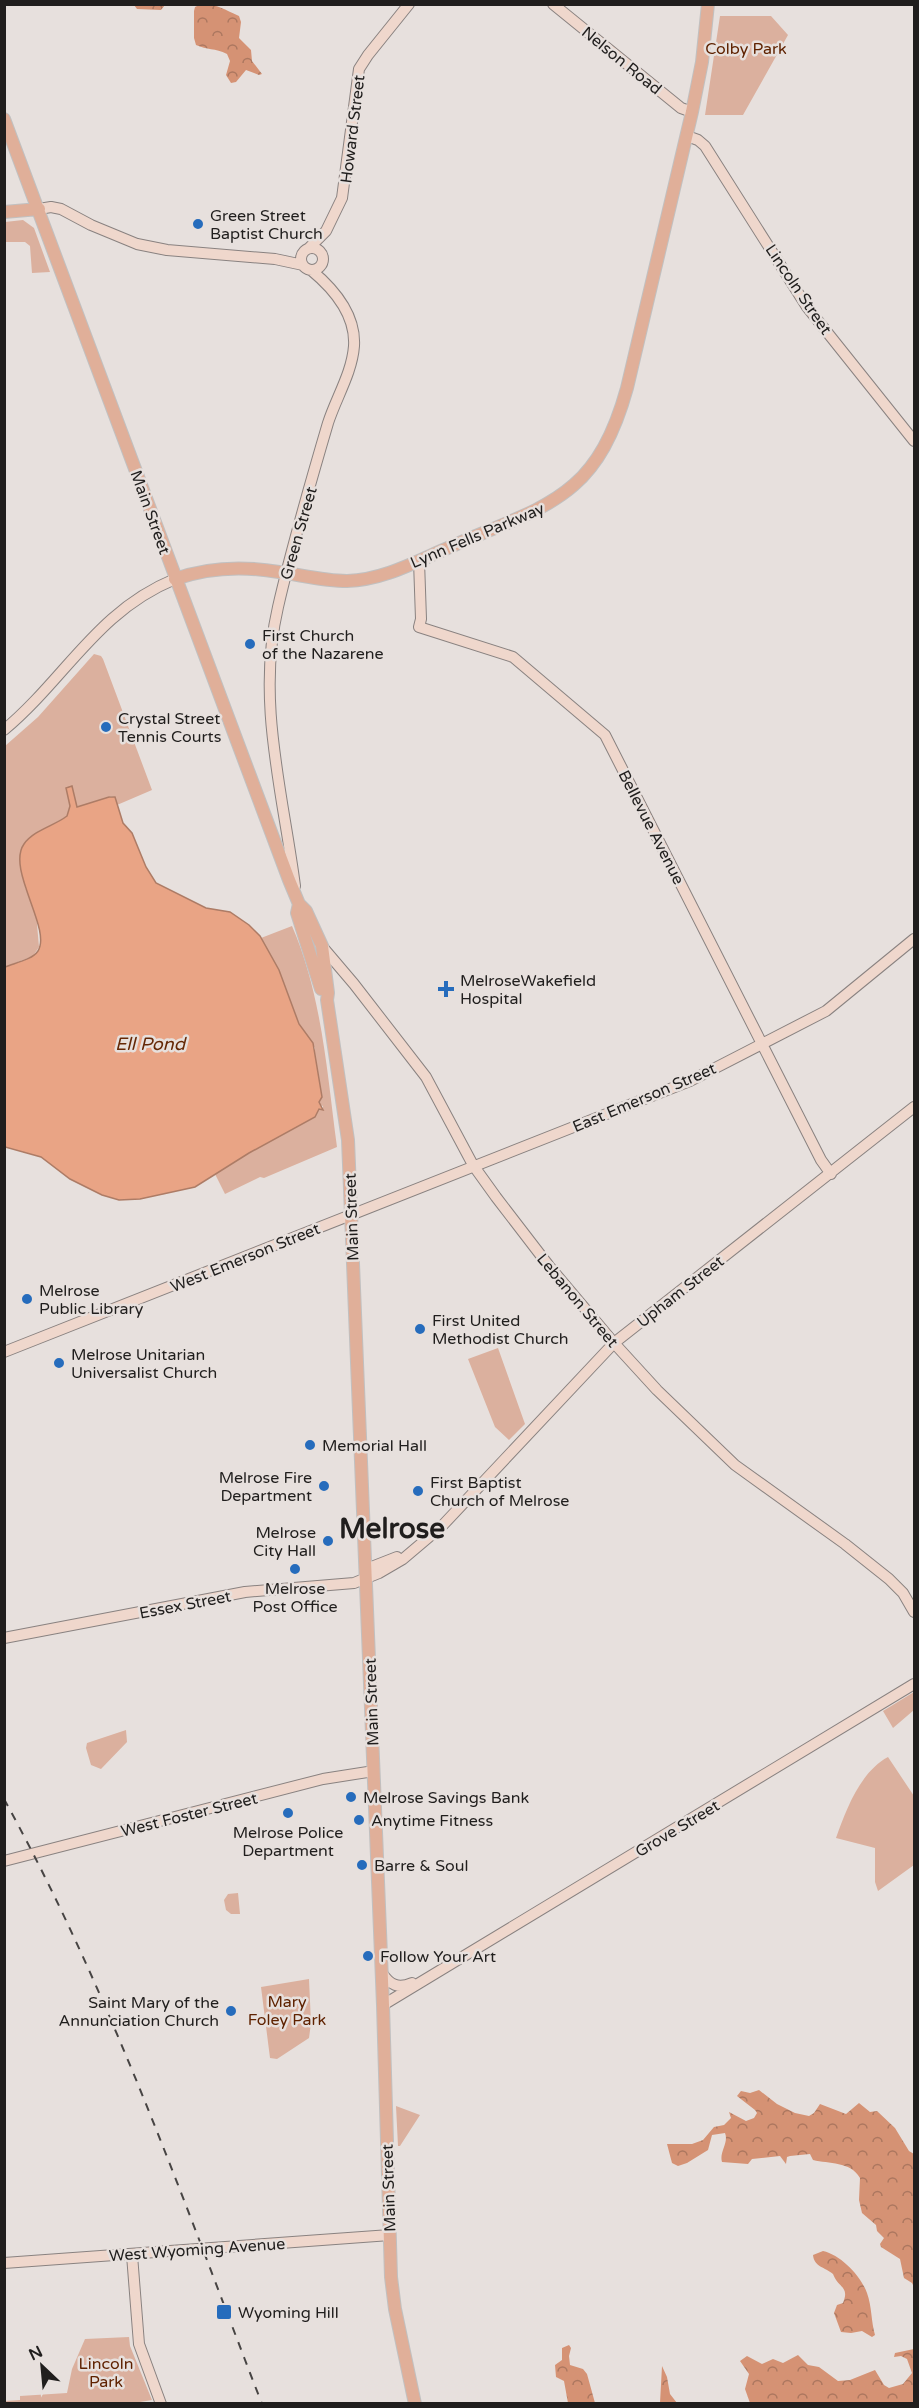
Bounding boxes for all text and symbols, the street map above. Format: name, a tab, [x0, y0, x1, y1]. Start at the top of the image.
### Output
street label: Nelson Road	[577, 22, 665, 99]
park label: Colby Park	[705, 39, 787, 59]
street label: Howard Street	[336, 74, 370, 184]
place label: Green Street Baptist Church	[210, 206, 323, 244]
marker: Green Street Baptist Church	[191, 217, 205, 231]
street label: Lincoln Street	[761, 241, 836, 339]
street label: Main Street	[126, 468, 175, 557]
street label: Green Street	[276, 484, 322, 582]
street label: Lynn Fells Parkway	[407, 499, 548, 573]
place label: First Church of the Nazarene	[262, 626, 384, 664]
marker: First Church of the Nazarene	[243, 637, 257, 651]
place label: Crystal Street Tennis Courts	[118, 709, 221, 747]
marker: Crystal Street Tennis Courts	[99, 720, 113, 734]
street label: Bellevue Avenue	[614, 767, 689, 888]
place label: MelroseWakefield Hospital	[460, 971, 596, 1009]
marker: MelroseWakefield Hospital	[437, 980, 455, 998]
water label: Ell Pond	[115, 1033, 188, 1055]
street label: East Emerson Street	[570, 1059, 719, 1137]
street label: Main Street	[340, 1173, 364, 1261]
street label: West Emerson Street	[168, 1219, 323, 1297]
street label: Lebanon Street	[532, 1250, 622, 1352]
street label: Upham Street	[633, 1252, 728, 1332]
place label: Melrose Public Library	[39, 1281, 144, 1319]
marker: Melrose Public Library	[20, 1292, 34, 1306]
place label: First United Methodist Church	[432, 1311, 569, 1349]
marker: First United Methodist Church	[413, 1322, 427, 1336]
place label: Melrose Unitarian Universalist Church	[71, 1345, 217, 1383]
marker: Melrose Unitarian Universalist Church	[52, 1356, 66, 1370]
place label: Memorial Hall	[322, 1436, 427, 1456]
marker: Memorial Hall	[303, 1438, 317, 1452]
place label: Melrose Fire Department	[219, 1468, 312, 1506]
place label: First Baptist Church of Melrose	[430, 1473, 569, 1511]
marker: Melrose Fire Department	[317, 1479, 331, 1493]
marker: First Baptist Church of Melrose	[411, 1484, 425, 1498]
district label: Melrose	[339, 1512, 445, 1546]
place label: Melrose City Hall	[253, 1523, 316, 1561]
marker: Melrose City Hall	[321, 1534, 335, 1548]
marker: Melrose Post Office	[288, 1562, 302, 1576]
place label: Melrose Post Office	[252, 1579, 338, 1617]
street label: Essex Street	[138, 1586, 233, 1624]
street label: Main Street	[360, 1658, 384, 1746]
street label: West Foster Street	[119, 1788, 260, 1842]
place label: Melrose Savings Bank	[363, 1788, 529, 1808]
marker: Melrose Savings Bank	[344, 1790, 358, 1804]
street label: Grove Street	[632, 1796, 723, 1862]
marker: Melrose Police Department	[281, 1806, 295, 1820]
place label: Anytime Fitness	[371, 1811, 493, 1831]
marker: Anytime Fitness	[352, 1813, 366, 1827]
place label: Melrose Police Department	[233, 1823, 343, 1861]
place label: Barre & Soul	[374, 1856, 469, 1876]
marker: Barre & Soul	[355, 1858, 369, 1872]
place label: Follow Your Art	[380, 1947, 496, 1967]
marker: Follow Your Art	[361, 1949, 375, 1963]
park label: Mary Foley Park	[248, 1992, 327, 2030]
place label: Saint Mary of the Annunciation Church	[59, 1993, 219, 2031]
marker: Saint Mary of the Annunciation Church	[224, 2004, 238, 2018]
street label: Main Street	[377, 2144, 401, 2232]
street label: West Wyoming Avenue	[108, 2234, 286, 2266]
marker: Wyoming Hill	[215, 2303, 233, 2321]
place label: Wyoming Hill	[238, 2303, 339, 2323]
north arrow	[12, 2336, 72, 2396]
text: N	[26, 2342, 46, 2365]
park label: Lincoln Park	[79, 2354, 133, 2392]

